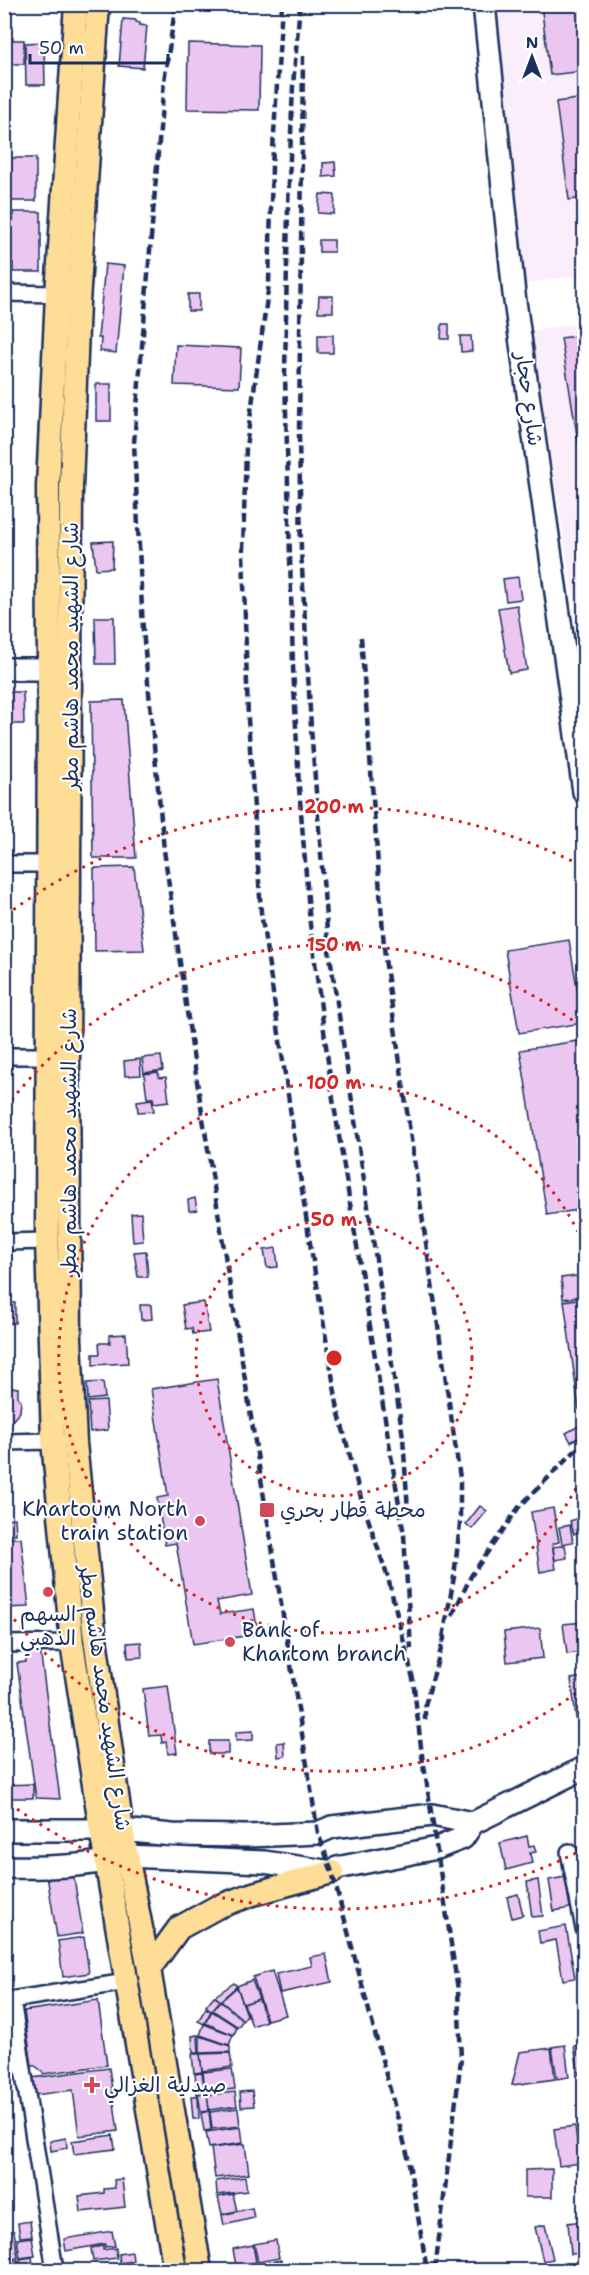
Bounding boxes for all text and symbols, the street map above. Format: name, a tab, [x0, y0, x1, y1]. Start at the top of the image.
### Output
scale bar	[30, 27, 168, 65]
north arrow	[502, 27, 562, 87]
text: N	[526, 32, 538, 53]
text: 50 m	[39, 36, 84, 60]
street label: شارع حجار	[507, 348, 549, 448]
street label: شارع الشهيد محمد هاشم مطر	[57, 522, 87, 792]
text: 200 m	[304, 795, 365, 819]
text: 150 m	[307, 933, 362, 957]
street label: شارع الشهيد محمد هاشم مطر	[55, 1008, 85, 1278]
text: 100 m	[306, 1071, 362, 1095]
text: 50 m	[311, 1208, 358, 1232]
centre of rings	[324, 1348, 344, 1368]
place label: Khartoum North train station	[22, 1495, 188, 1547]
place label: محطة قطار بحري	[280, 1496, 426, 1525]
marker: محطة قطار بحري	[258, 1501, 276, 1519]
marker: Khartoum North train station	[193, 1514, 207, 1528]
street label: شارع الشهيد محمد هاشم مطر	[70, 1561, 138, 1833]
marker: السهم الذهبي	[41, 1585, 55, 1599]
place label: السهم الذهبي	[20, 1600, 76, 1657]
place label: Bank of Khartom branch	[242, 1616, 406, 1668]
marker: Bank of Khartom branch	[223, 1635, 237, 1649]
place label: صيدلية الغزالي	[104, 2071, 226, 2104]
marker: صيدلية الغزالي	[85, 2078, 99, 2092]

